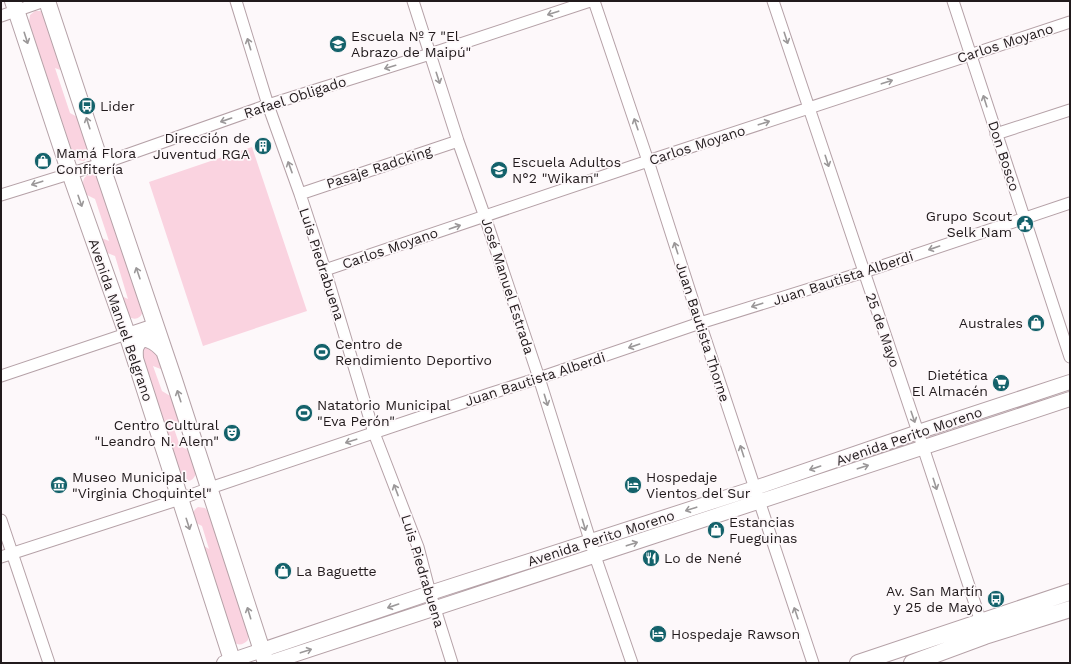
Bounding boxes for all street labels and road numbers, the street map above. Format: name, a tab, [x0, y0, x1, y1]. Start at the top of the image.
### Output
street label: Carlos Moyano	[955, 20, 1055, 66]
street label: Rafael Obligado	[242, 73, 348, 121]
street label: Don Bosco	[985, 119, 1023, 193]
street label: Carlos Moyano	[647, 122, 747, 168]
street label: Pasaje Radcking	[324, 142, 434, 192]
street label: Luis Piedrabuena	[296, 206, 348, 322]
street label: José Manuel Estrada	[478, 216, 538, 356]
street label: Carlos Moyano	[340, 224, 440, 272]
street label: Avenida Manuel Belgrano	[86, 237, 156, 403]
street label: Juan Bautista Alberdi	[771, 248, 915, 308]
street label: Juan Bautista Thorne	[673, 260, 733, 404]
street label: 25 de Mayo	[863, 291, 903, 369]
street label: Juan Bautista Alberdi	[463, 349, 607, 409]
street label: Avenida Perito Moreno	[834, 403, 984, 469]
street label: Avenida Perito Moreno	[526, 507, 676, 569]
street label: Luis Piedrabuena	[398, 513, 448, 630]

